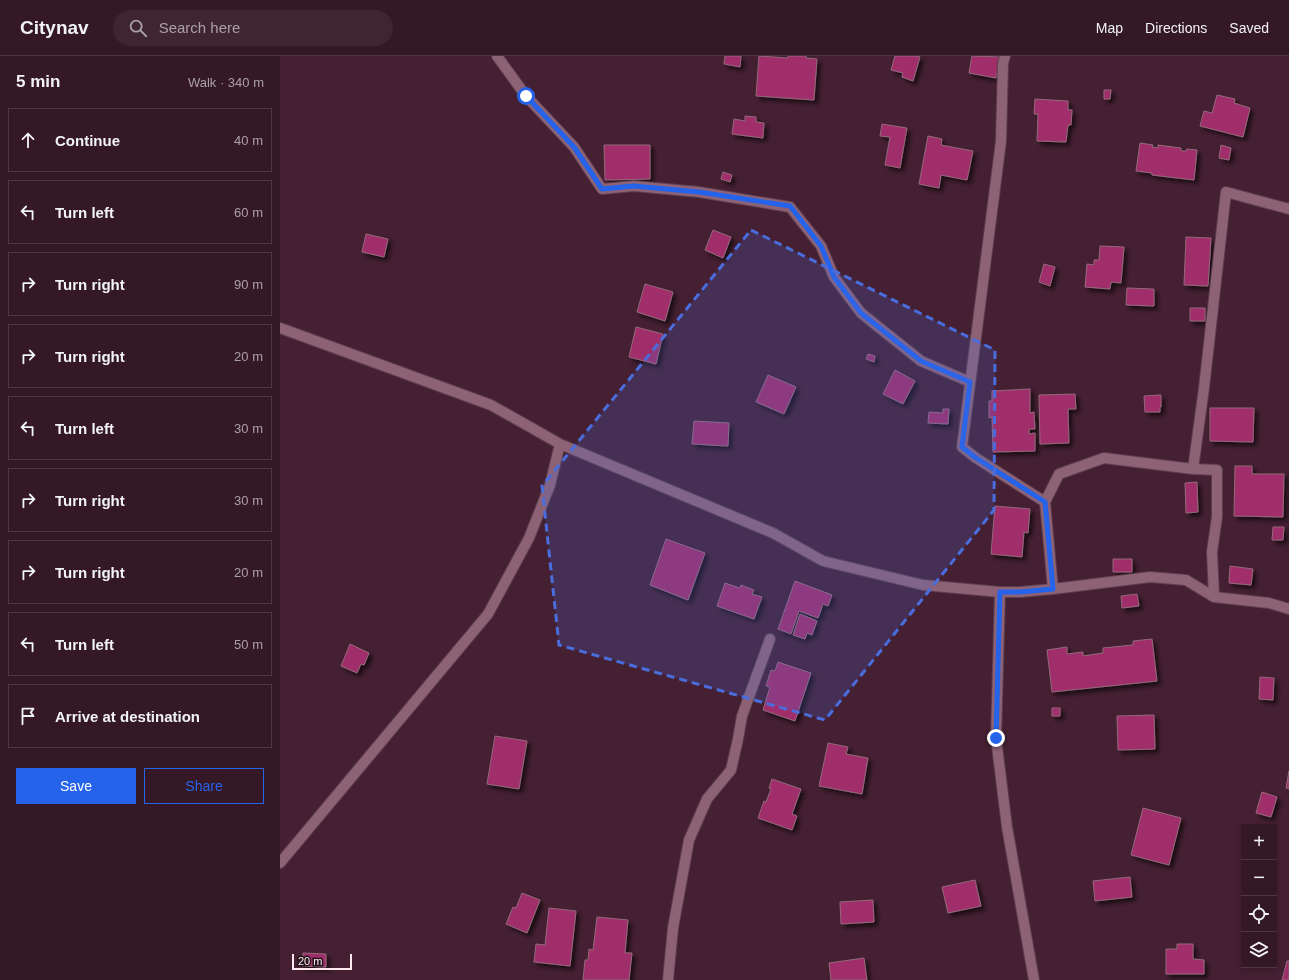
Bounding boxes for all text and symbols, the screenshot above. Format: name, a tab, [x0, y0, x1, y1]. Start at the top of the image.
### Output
search box	[113, 10, 393, 46]
text: Citynav	[20, 17, 89, 38]
icon: search	[127, 17, 149, 39]
text: Search here	[159, 19, 240, 36]
text: Map	[1096, 20, 1123, 36]
text: Directions	[1145, 20, 1207, 36]
text: Saved	[1229, 20, 1269, 36]
text: 5 min	[16, 72, 60, 91]
text: Walk · 340 m	[188, 75, 264, 90]
route start	[517, 87, 535, 105]
icon: ahead	[17, 129, 39, 151]
text: Continue	[55, 132, 120, 149]
text: 40 m	[234, 133, 263, 148]
icon: left	[17, 201, 39, 223]
text: Turn left	[55, 204, 114, 221]
text: 60 m	[234, 205, 263, 220]
icon: right	[17, 273, 39, 295]
text: Turn right	[55, 276, 125, 293]
text: 90 m	[234, 277, 263, 292]
icon: right	[17, 345, 39, 367]
text: Turn right	[55, 348, 125, 365]
text: 20 m	[234, 349, 263, 364]
icon: left	[17, 417, 39, 439]
text: Turn left	[55, 420, 114, 437]
text: 30 m	[234, 421, 263, 436]
icon: right	[17, 489, 39, 511]
text: Turn right	[55, 492, 125, 509]
text: 30 m	[234, 493, 263, 508]
icon: right	[17, 561, 39, 583]
text: Turn right	[55, 564, 125, 581]
text: 20 m	[234, 565, 263, 580]
icon: left	[17, 633, 39, 655]
text: Turn left	[55, 636, 114, 653]
text: 50 m	[234, 637, 263, 652]
icon: arrive	[17, 705, 39, 727]
text: Arrive at destination	[55, 708, 200, 725]
route end	[987, 729, 1005, 747]
button: Save	[16, 768, 136, 804]
button: Share	[144, 768, 264, 804]
map controls	[1241, 824, 1277, 968]
button: +	[1241, 824, 1277, 860]
button: −	[1241, 860, 1277, 896]
button: locate	[1241, 896, 1277, 932]
button: layers	[1241, 932, 1277, 968]
scale bar	[292, 952, 352, 971]
text: 20 m	[298, 955, 322, 967]

